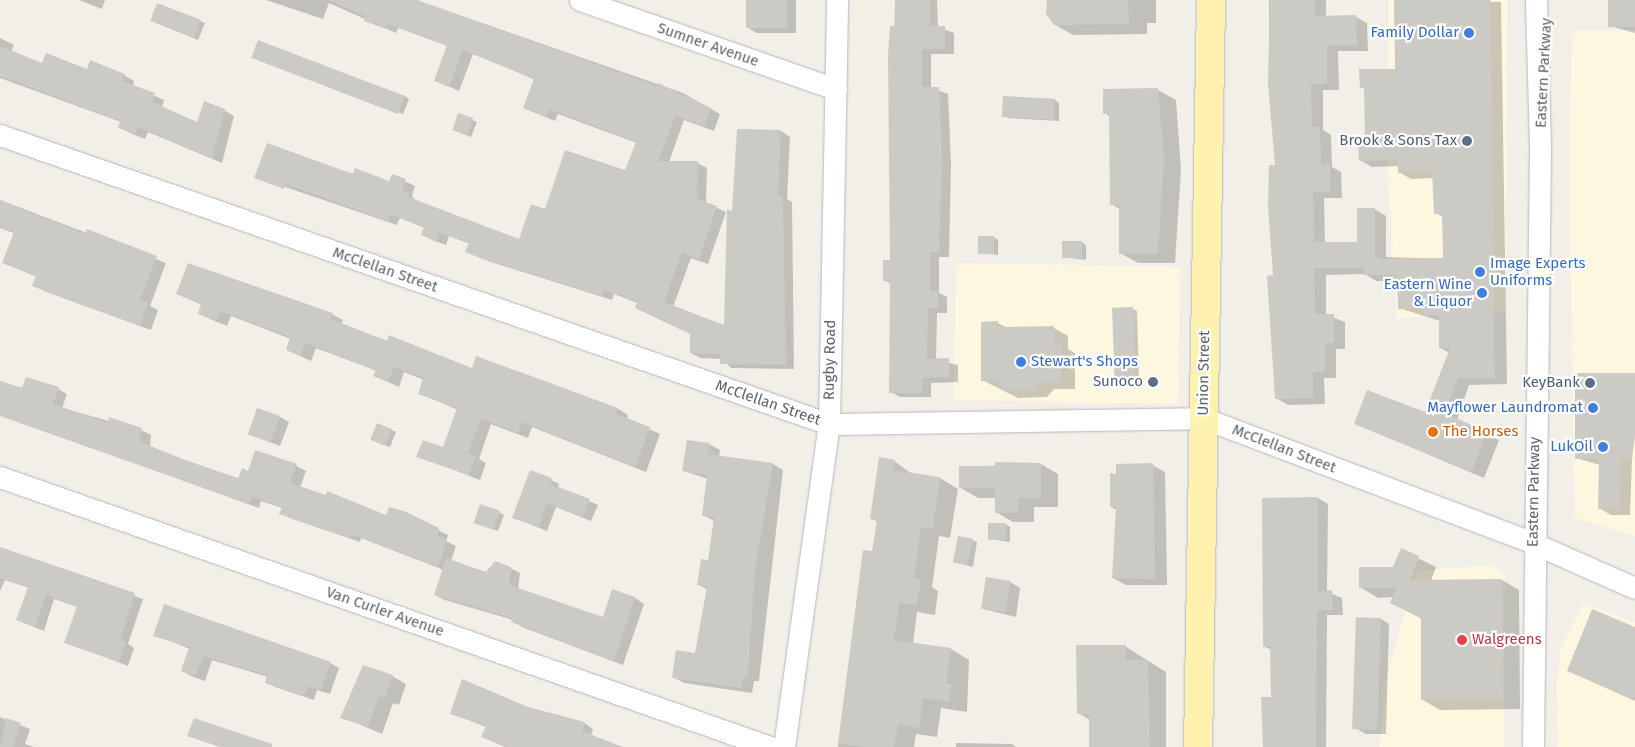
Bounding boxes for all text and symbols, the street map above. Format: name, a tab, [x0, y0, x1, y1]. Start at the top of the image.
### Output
street label: Eastern Parkway	[1532, 18, 1556, 128]
street label: Sumner Avenue	[655, 19, 761, 71]
place label: Family Dollar	[1371, 24, 1459, 42]
marker: Family Dollar	[1463, 27, 1475, 39]
place label: Brook & Sons Tax	[1339, 132, 1457, 150]
marker: Brook & Sons Tax	[1461, 135, 1473, 147]
street label: McClellan Street	[330, 244, 440, 296]
place label: Image Experts Uniforms	[1490, 254, 1586, 289]
marker: Image Experts Uniforms	[1474, 266, 1486, 278]
place label: Eastern Wine & Liquor	[1384, 275, 1472, 310]
marker: Eastern Wine & Liquor	[1476, 287, 1488, 299]
street label: Rugby Road	[820, 320, 840, 400]
street label: Union Street	[1194, 330, 1214, 416]
place label: Stewart's Shops	[1031, 353, 1138, 371]
marker: Stewart's Shops	[1015, 356, 1027, 368]
place label: Sunoco	[1093, 373, 1143, 391]
place label: KeyBank	[1522, 374, 1580, 392]
marker: Sunoco	[1147, 376, 1159, 388]
street label: McClellan Street	[713, 377, 823, 429]
marker: KeyBank	[1584, 377, 1596, 389]
place label: Mayflower Laundromat	[1427, 399, 1583, 417]
marker: Mayflower Laundromat	[1587, 402, 1599, 414]
street label: McClellan Street	[1229, 421, 1339, 477]
place label: The Horses	[1443, 423, 1518, 441]
marker: The Horses	[1427, 426, 1439, 438]
street label: Eastern Parkway	[1524, 437, 1544, 547]
place label: LukOil	[1550, 438, 1593, 456]
marker: LukOil	[1597, 441, 1609, 453]
street label: Van Curler Avenue	[324, 583, 446, 641]
place label: Walgreens	[1472, 631, 1542, 649]
marker: Walgreens	[1456, 634, 1468, 646]

